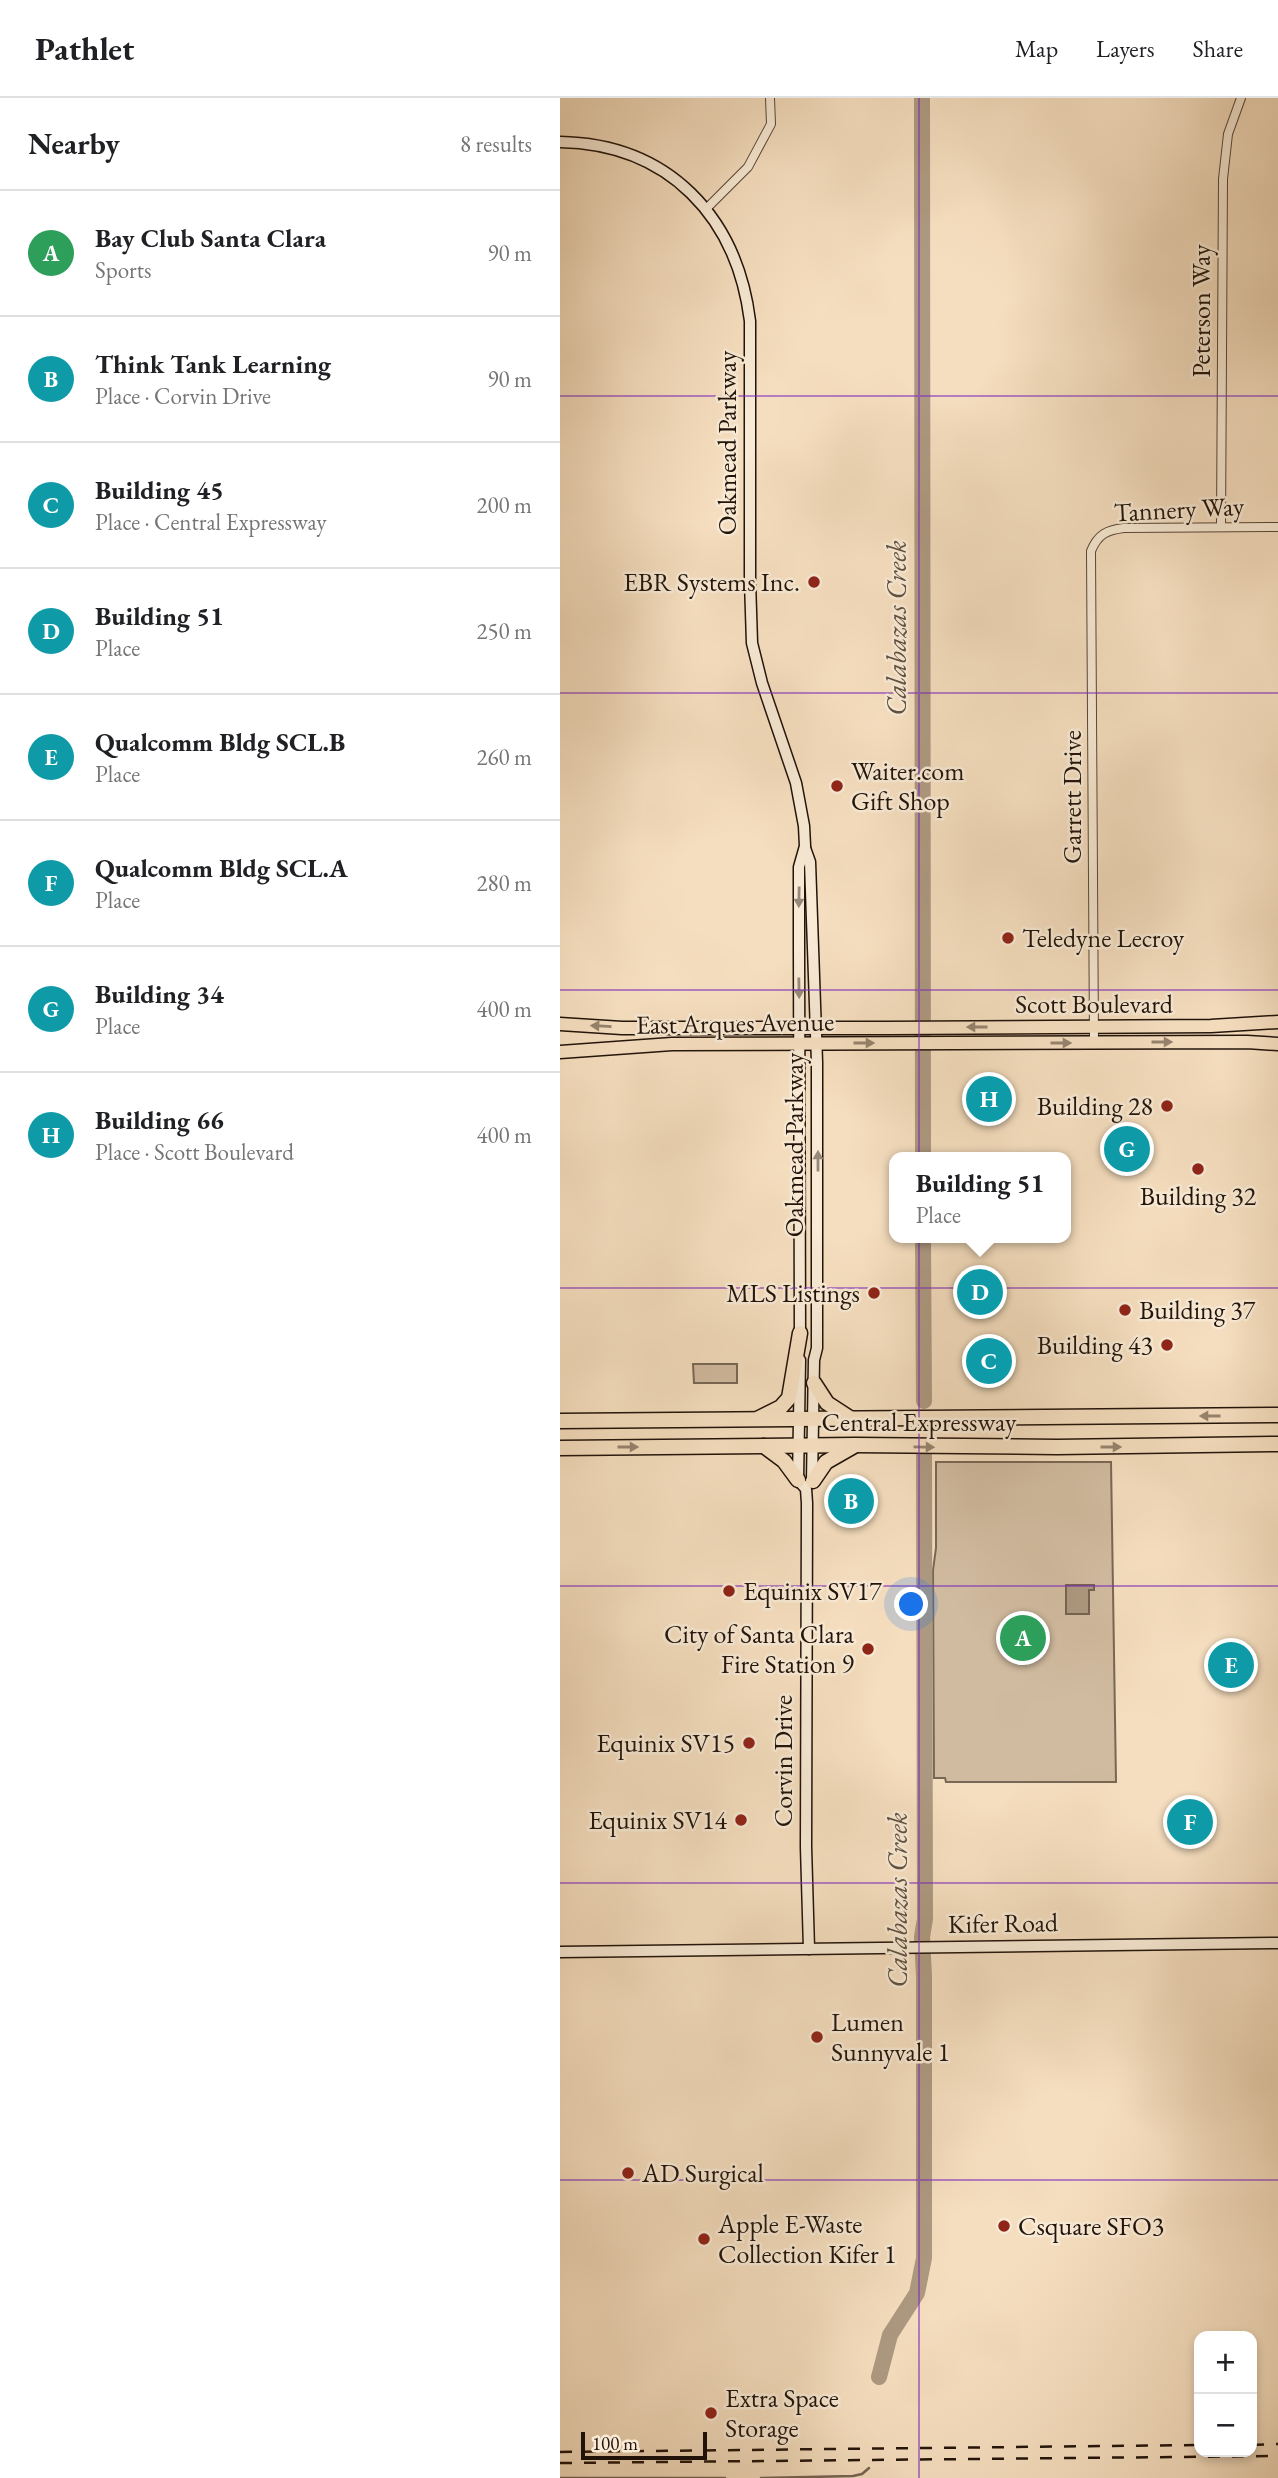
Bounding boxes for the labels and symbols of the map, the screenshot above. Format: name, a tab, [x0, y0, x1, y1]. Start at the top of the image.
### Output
street label: Peterson Way	[1184, 244, 1218, 378]
street label: Oakmead Parkway	[710, 350, 744, 535]
street label: Tannery Way	[1113, 489, 1246, 529]
water label: Calabazas Creek	[878, 540, 914, 716]
place label: EBR Systems Inc.	[623, 565, 800, 599]
marker: EBR Systems Inc.	[806, 574, 822, 590]
street label: Garrett Drive	[1055, 730, 1089, 864]
place label: Waiter.com Gift Shop	[851, 754, 964, 818]
marker: Waiter.com Gift Shop	[829, 778, 845, 794]
one-way arrow	[793, 886, 805, 908]
place label: Teledyne Lecroy	[1022, 921, 1185, 955]
marker: Teledyne Lecroy	[1000, 930, 1016, 946]
one-way arrow	[793, 977, 805, 999]
street label: Scott Boulevard	[1015, 987, 1174, 1021]
street label: East Arques Avenue	[635, 1004, 835, 1042]
one-way arrow	[589, 1021, 611, 1032]
one-way arrow	[965, 1021, 987, 1033]
one-way arrow	[1151, 1036, 1173, 1048]
one-way arrow	[853, 1037, 875, 1049]
one-way arrow	[1050, 1037, 1072, 1048]
street label: Oakmead Parkway	[777, 1052, 811, 1237]
pin: H	[966, 1073, 1012, 1125]
place label: Building 28	[1037, 1089, 1153, 1123]
marker: Building 28	[1159, 1098, 1175, 1114]
pin: G	[1104, 1123, 1150, 1175]
one-way arrow	[812, 1150, 824, 1172]
marker: Building 32	[1190, 1161, 1206, 1177]
place label: Building 32	[1140, 1179, 1257, 1213]
pin: D	[957, 1266, 1003, 1318]
place label: MLS Listings	[726, 1276, 860, 1310]
marker: MLS Listings	[866, 1285, 882, 1301]
place label: Building 37	[1139, 1293, 1256, 1327]
marker: Building 37	[1117, 1302, 1133, 1318]
place label: Building 43	[1037, 1328, 1153, 1362]
pin: C	[966, 1335, 1012, 1387]
marker: Building 43	[1159, 1337, 1175, 1353]
street label: Central Expressway	[822, 1405, 1017, 1439]
one-way arrow	[1199, 1410, 1221, 1422]
one-way arrow	[617, 1441, 639, 1453]
one-way arrow	[913, 1441, 935, 1452]
one-way arrow	[1101, 1441, 1123, 1453]
pin: B	[828, 1475, 874, 1527]
place label: Equinix SV17	[743, 1574, 882, 1608]
marker: Equinix SV17	[721, 1583, 737, 1599]
your location	[894, 1587, 928, 1621]
pin: A	[1000, 1612, 1046, 1664]
place label: City of Santa Clara Fire Station 9	[664, 1617, 855, 1681]
pin: E	[1208, 1639, 1254, 1691]
marker: City of Santa Clara Fire Station 9	[860, 1641, 876, 1657]
street label: Corvin Drive	[766, 1695, 800, 1827]
place label: Equinix SV15	[596, 1726, 735, 1760]
marker: Equinix SV15	[741, 1735, 757, 1751]
pin: F	[1167, 1796, 1213, 1848]
place label: Equinix SV14	[588, 1803, 728, 1837]
marker: Equinix SV14	[733, 1812, 749, 1828]
water label: Calabazas Creek	[879, 1812, 915, 1988]
street label: Kifer Road	[948, 1905, 1059, 1941]
place label: Lumen Sunnyvale 1	[831, 2005, 950, 2069]
marker: Lumen Sunnyvale 1	[809, 2029, 825, 2045]
place label: AD Surgical	[641, 2156, 764, 2190]
marker: AD Surgical	[620, 2165, 636, 2181]
place label: Apple E-Waste Collection Kifer 1	[717, 2207, 896, 2271]
place label: Csquare SFO3	[1018, 2209, 1164, 2243]
marker: Csquare SFO3	[996, 2218, 1012, 2234]
marker: Apple E-Waste Collection Kifer 1	[696, 2231, 712, 2247]
place label: Extra Space Storage	[725, 2381, 839, 2445]
marker: Extra Space Storage	[703, 2405, 719, 2421]
scale bar	[581, 2429, 707, 2461]

